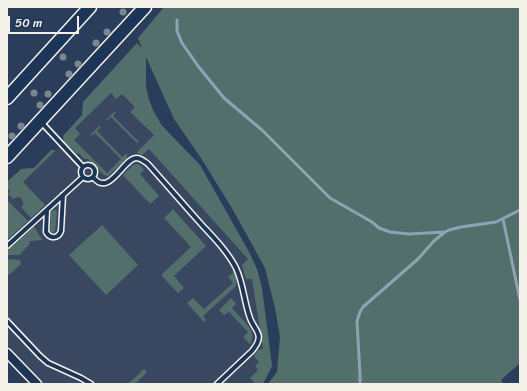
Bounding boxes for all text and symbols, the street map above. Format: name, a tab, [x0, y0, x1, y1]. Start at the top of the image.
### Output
scale bar	[10, 8, 81, 34]
text: 50 m	[15, 12, 42, 34]

